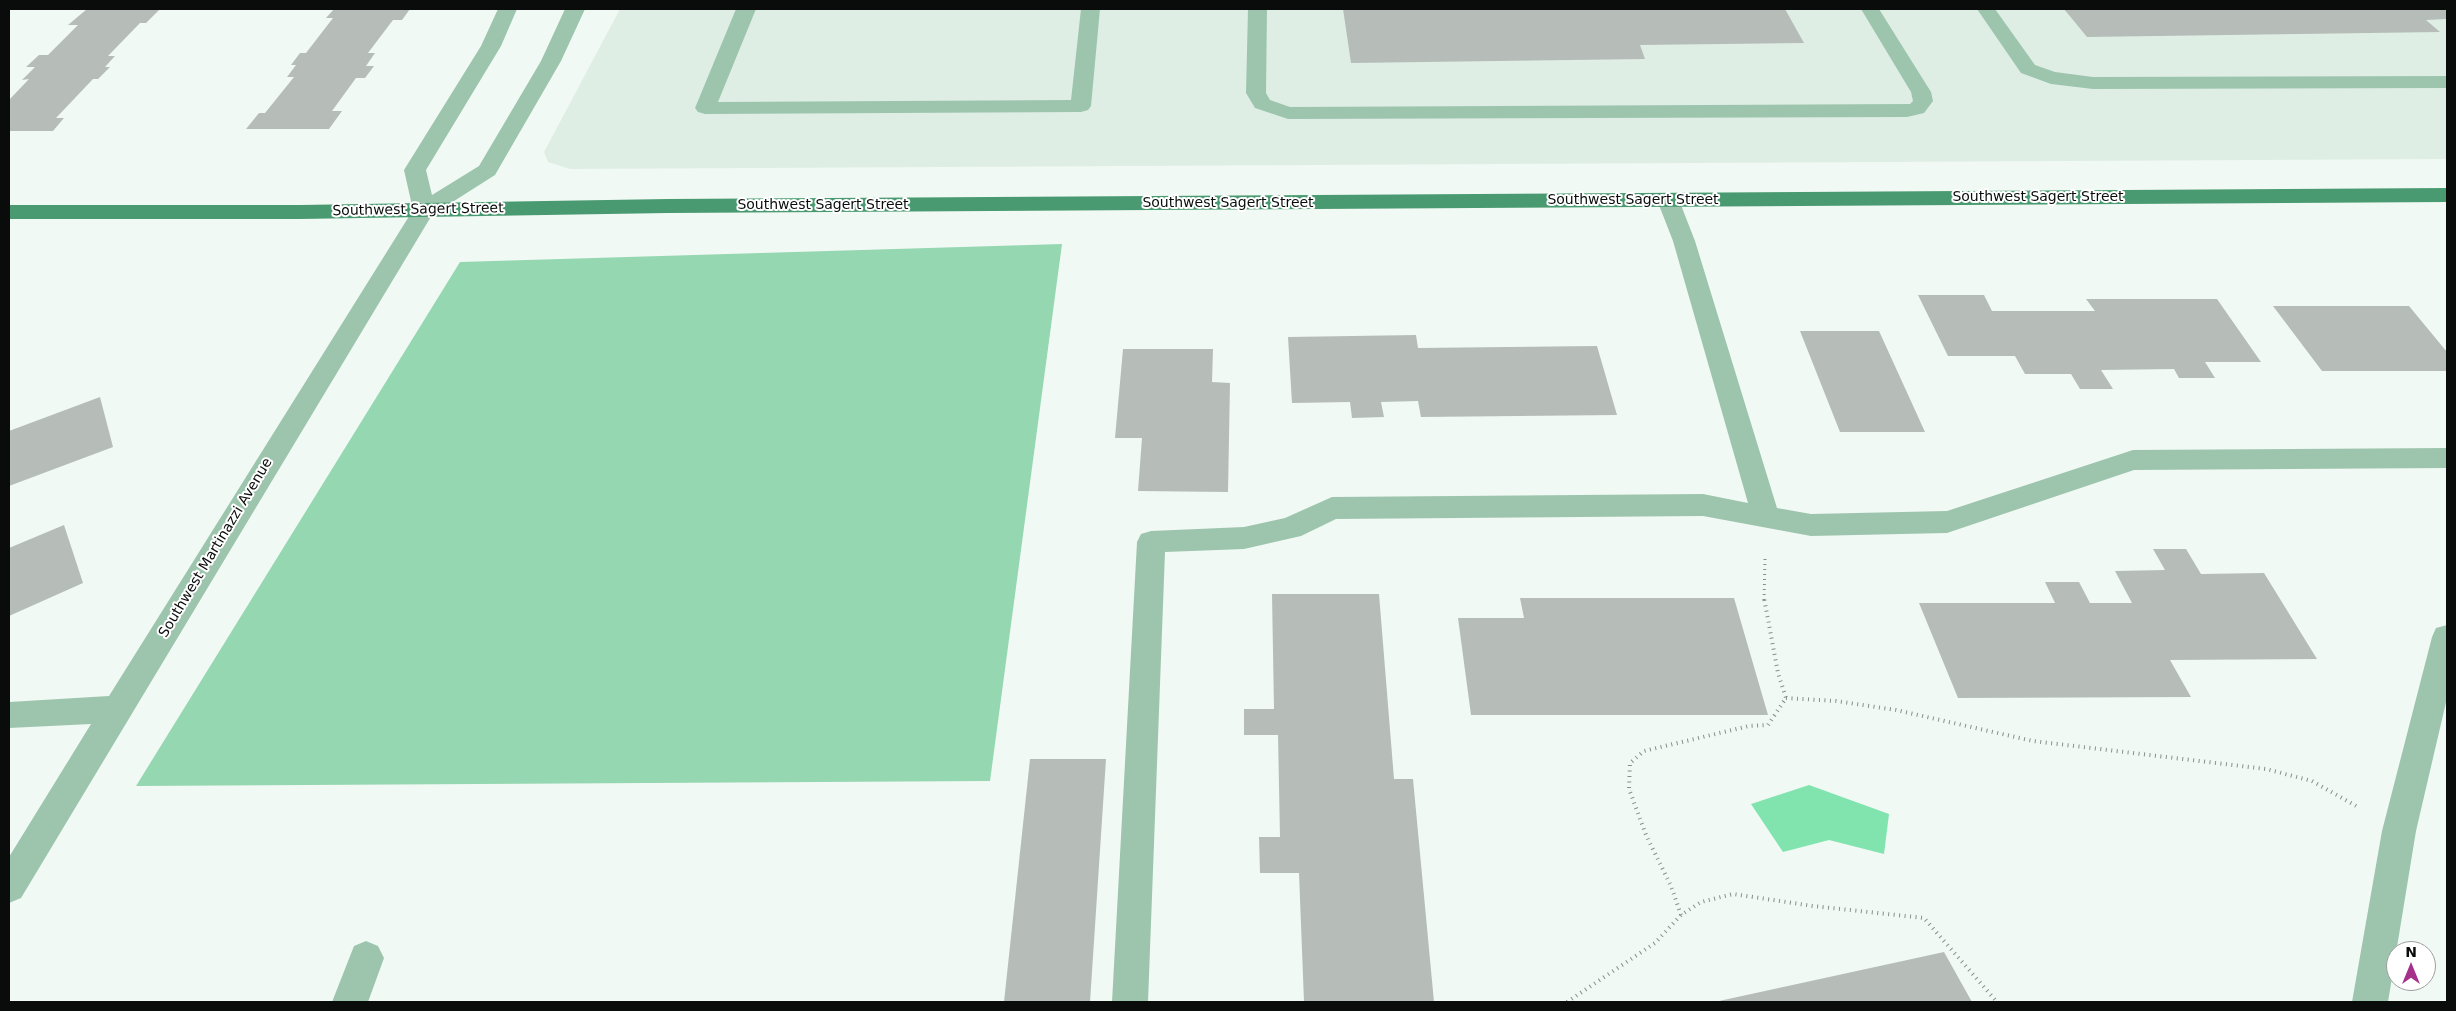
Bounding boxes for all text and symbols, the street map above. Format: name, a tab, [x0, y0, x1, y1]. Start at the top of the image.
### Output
street label: Southwest Sagert Street	[1952, 189, 2124, 205]
street label: Southwest Sagert Street	[1547, 192, 1719, 208]
street label: Southwest Sagert Street	[1142, 195, 1314, 211]
street label: Southwest Sagert Street	[737, 197, 909, 213]
street label: Southwest Sagert Street	[332, 200, 504, 220]
street label: Southwest Martinazzi Avenue	[156, 455, 276, 641]
north arrow	[2386, 941, 2436, 991]
text: N	[2405, 944, 2417, 960]

